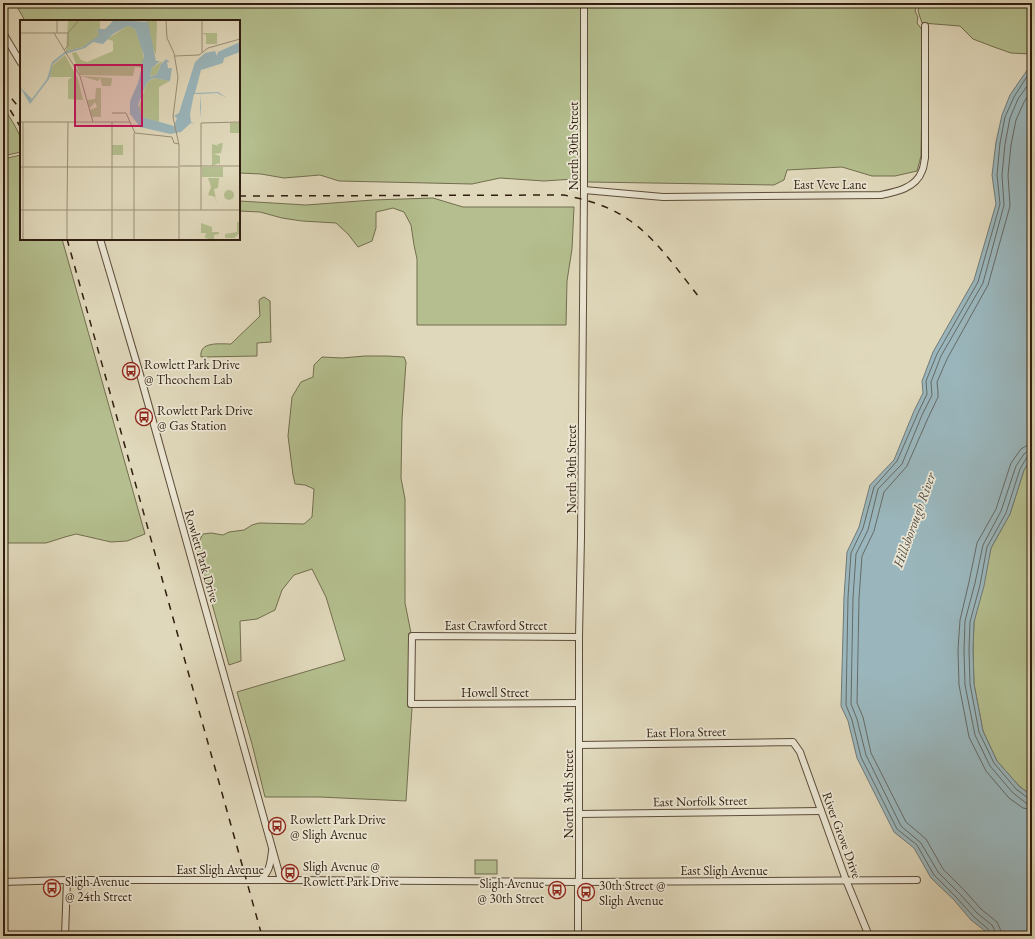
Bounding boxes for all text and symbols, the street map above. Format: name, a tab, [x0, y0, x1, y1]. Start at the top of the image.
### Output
inset map	[20, 20, 240, 240]
street label: North 30th Street	[565, 102, 582, 190]
street label: East Veve Lane	[793, 176, 867, 193]
place label: Rowlett Park Drive @ Theochem Lab	[144, 356, 240, 388]
bus stop icon: Rowlett Park Drive @ Theochem Lab	[121, 361, 141, 381]
place label: Rowlett Park Drive @ Gas Station	[157, 402, 253, 434]
bus stop icon: Rowlett Park Drive @ Gas Station	[134, 407, 154, 427]
street label: North 30th Street	[563, 425, 580, 513]
water label: Hillsborough River	[888, 469, 940, 571]
street label: Rowlett Park Drive	[181, 508, 223, 604]
street label: East Crawford Street	[445, 617, 547, 634]
street label: Howell Street	[461, 684, 529, 701]
street label: East Flora Street	[646, 723, 726, 741]
street label: North 30th Street	[560, 750, 577, 838]
street label: River Grove Drive	[819, 789, 865, 881]
street label: East Norfolk Street	[653, 792, 747, 810]
place label: Rowlett Park Drive @ Sligh Avenue	[290, 811, 386, 843]
bus stop icon: Rowlett Park Drive @ Sligh Avenue	[267, 816, 287, 836]
place label: Sligh Avenue @ Rowlett Park Drive	[303, 858, 399, 890]
street label: East Sligh Avenue	[176, 861, 264, 878]
street label: East Sligh Avenue	[680, 862, 768, 879]
bus stop icon: Sligh Avenue @ Rowlett Park Drive	[280, 863, 300, 883]
place label: Sligh Avenue @ 24th Street	[65, 873, 132, 905]
place label: Sligh Avenue @ 30th Street	[477, 875, 544, 907]
place label: 30th Street @ Sligh Avenue	[599, 877, 666, 909]
bus stop icon: Sligh Avenue @ 24th Street	[42, 878, 62, 898]
bus stop icon: Sligh Avenue @ 30th Street	[547, 880, 567, 900]
bus stop icon: 30th Street @ Sligh Avenue	[576, 882, 596, 902]

